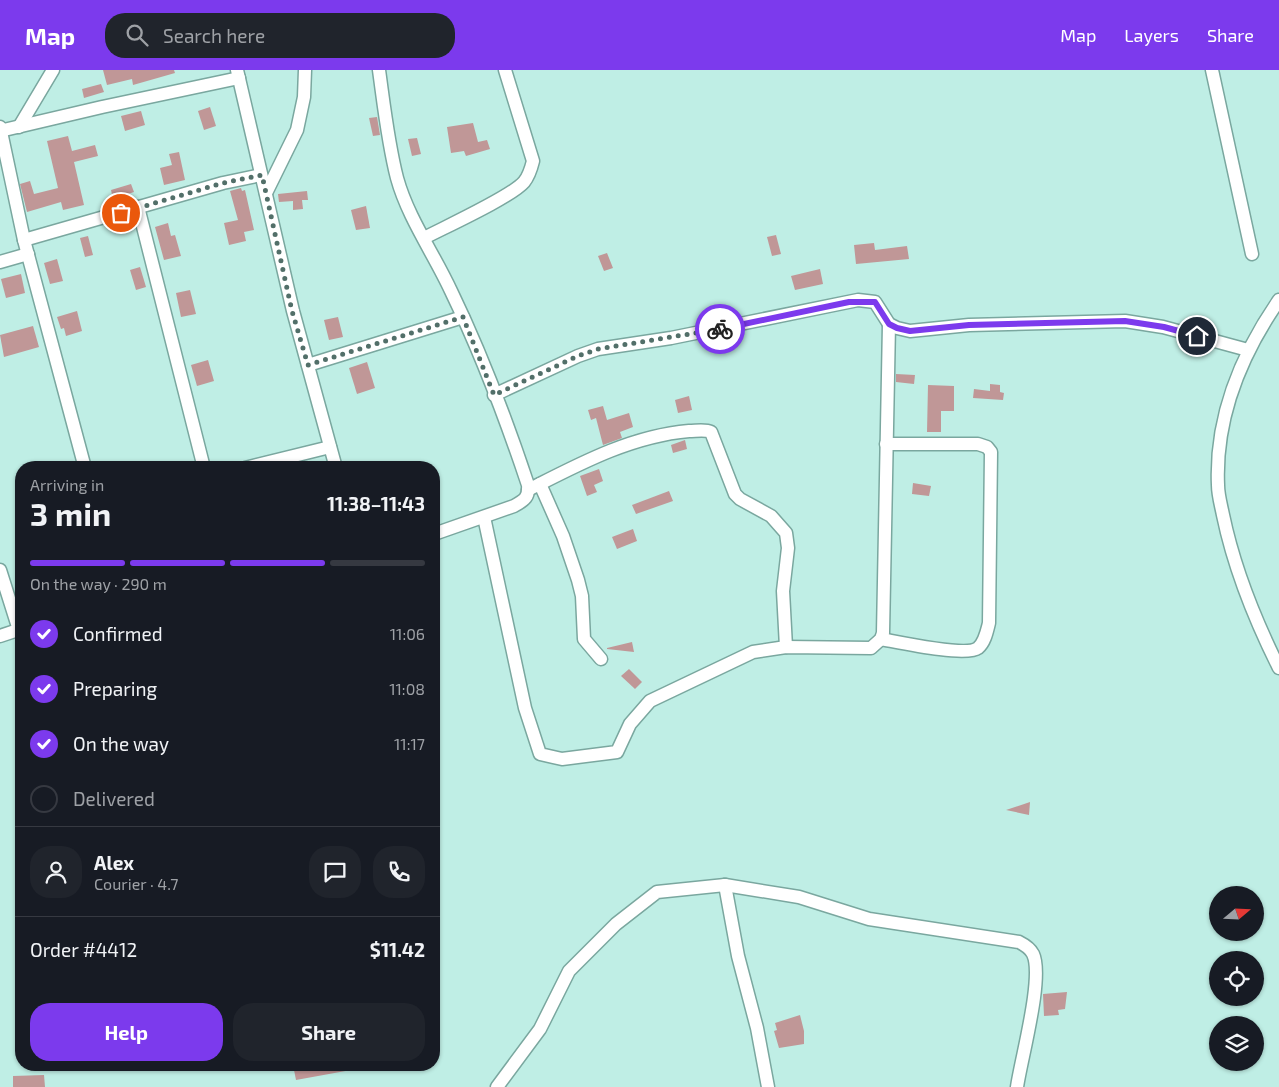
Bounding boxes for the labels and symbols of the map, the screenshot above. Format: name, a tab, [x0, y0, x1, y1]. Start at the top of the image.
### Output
pin	[100, 192, 142, 234]
courier	[695, 304, 745, 354]
pin	[1176, 315, 1218, 357]
north arrow	[1209, 886, 1264, 941]

